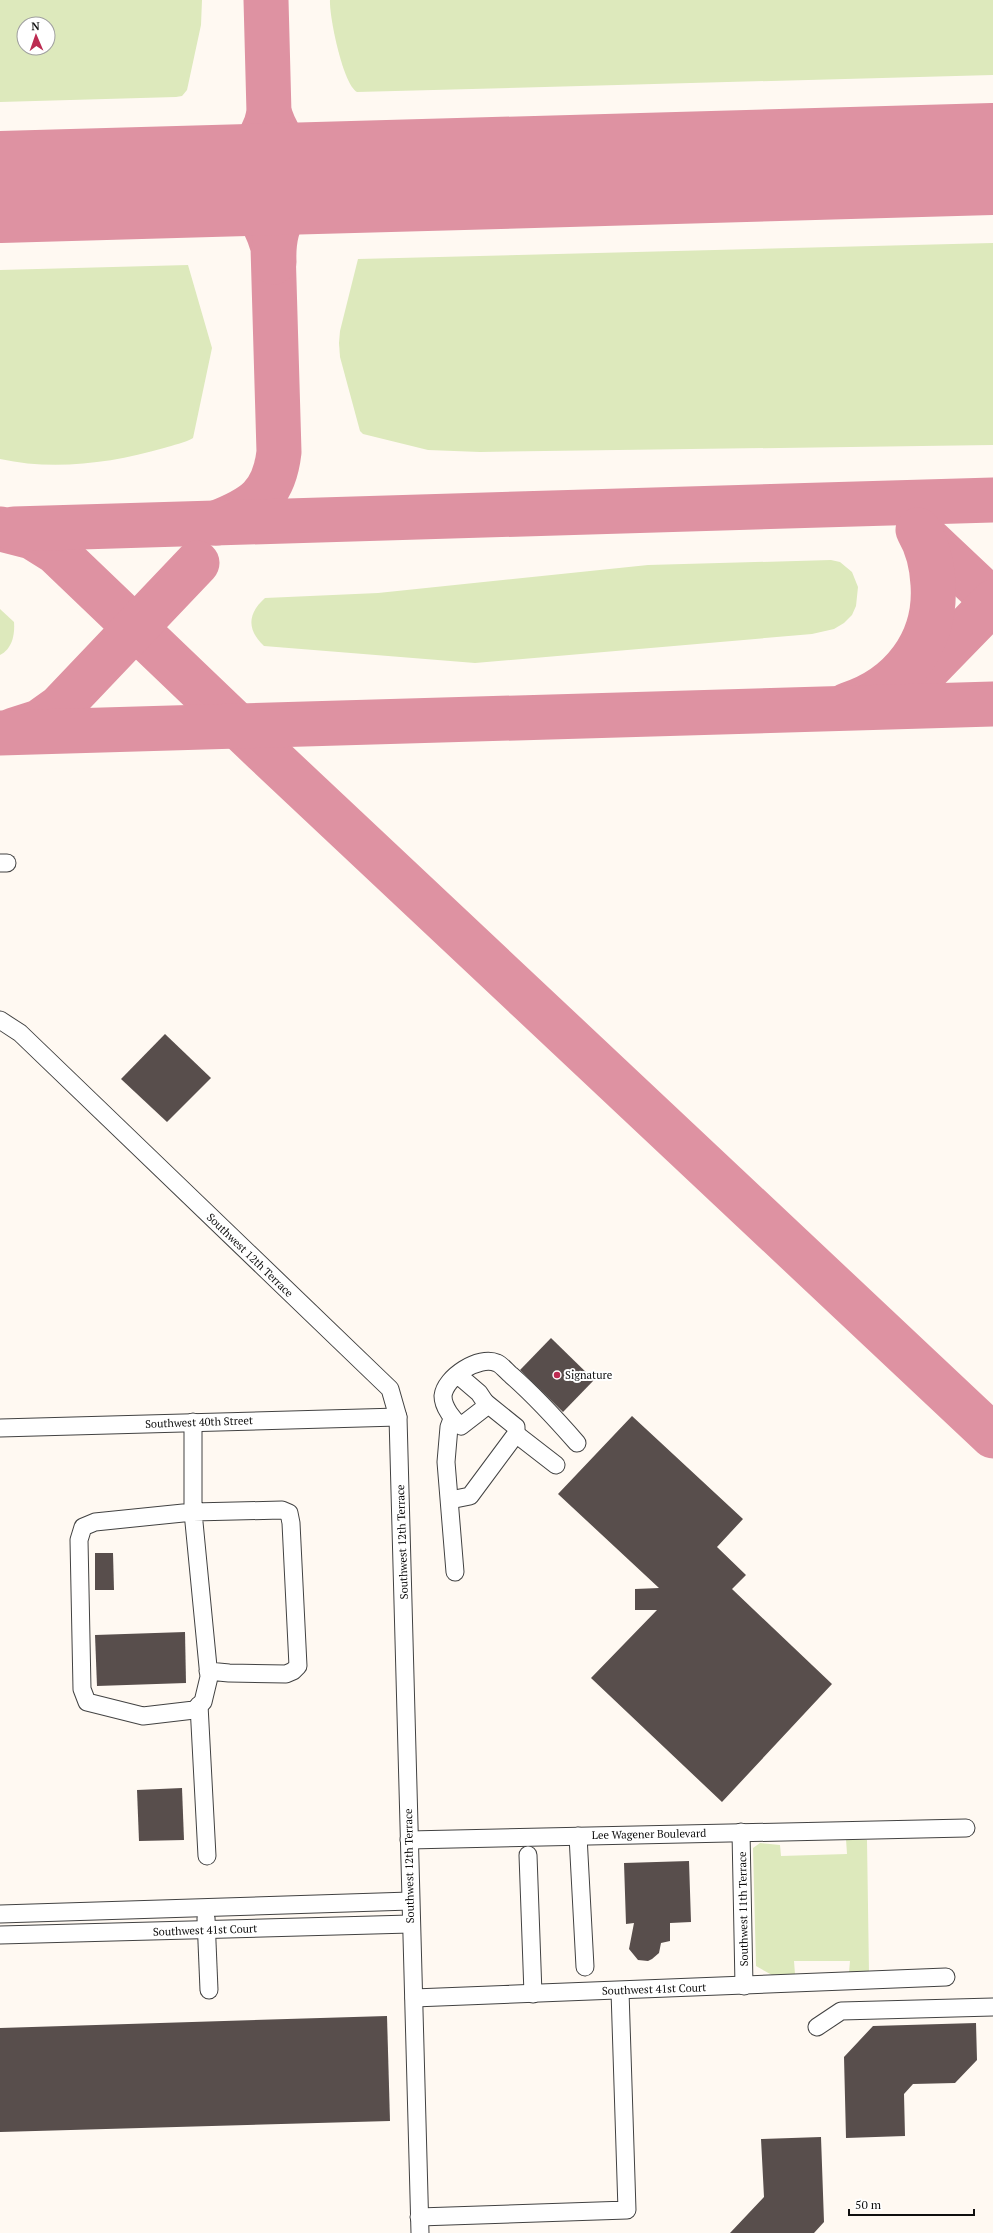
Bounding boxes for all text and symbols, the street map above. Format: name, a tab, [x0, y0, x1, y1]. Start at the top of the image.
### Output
north arrow	[16, 16, 56, 56]
text: N	[31, 19, 41, 33]
street label: Southwest 12th Terrace	[204, 1210, 296, 1300]
place label: Signature	[565, 1368, 613, 1382]
marker: Signature	[552, 1370, 562, 1380]
street label: Southwest 40th Street	[145, 1413, 253, 1431]
street label: Southwest 12th Terrace	[393, 1484, 411, 1600]
street label: Southwest 12th Terrace	[401, 1808, 417, 1924]
street label: Lee Wagener Boulevard	[592, 1826, 706, 1842]
street label: Southwest 11th Terrace	[735, 1851, 751, 1967]
street label: Southwest 41st Court	[153, 1921, 257, 1939]
street label: Southwest 41st Court	[602, 1980, 706, 1998]
scale bar	[849, 2191, 974, 2217]
text: 50 m	[855, 2197, 882, 2212]

